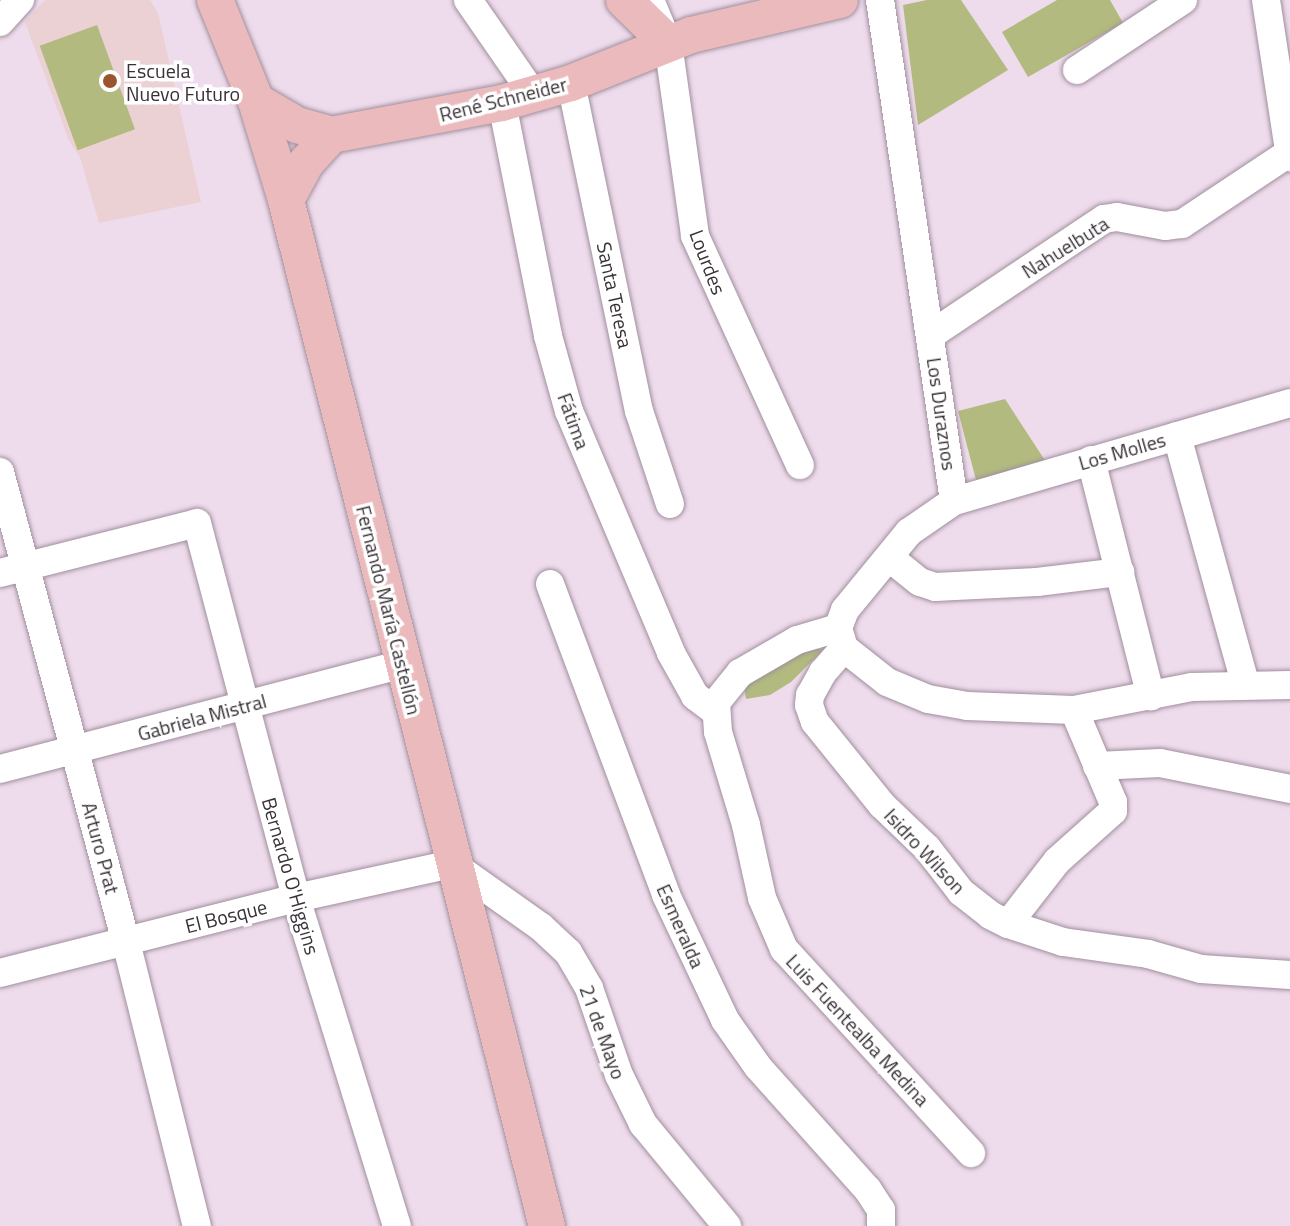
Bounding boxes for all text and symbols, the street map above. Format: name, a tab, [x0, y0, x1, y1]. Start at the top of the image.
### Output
place label: Escuela Nuevo Futuro	[126, 58, 240, 105]
marker: Escuela Nuevo Futuro	[101, 72, 119, 90]
street label: René Schneider	[437, 72, 569, 126]
street label: Nahuelbuta	[1017, 211, 1113, 283]
street label: Lourdes	[685, 226, 731, 298]
street label: Santa Teresa	[592, 240, 638, 350]
street label: Los Duraznos	[922, 356, 962, 472]
street label: Fátima	[553, 390, 595, 452]
street label: Los Molles	[1076, 427, 1168, 475]
street label: Fernando María Castellón	[351, 503, 427, 717]
street label: Gabriela Mistral	[135, 688, 269, 746]
street label: Bernardo O'Higgins	[257, 795, 325, 957]
street label: Arturo Prat	[77, 800, 125, 896]
street label: Isidro Wilson	[879, 803, 971, 899]
street label: Esmeralda	[652, 880, 710, 972]
street label: El Bosque	[183, 894, 269, 938]
street label: Luis Fuentealba Medina	[781, 949, 935, 1111]
street label: 21 de Mayo	[575, 982, 631, 1082]

